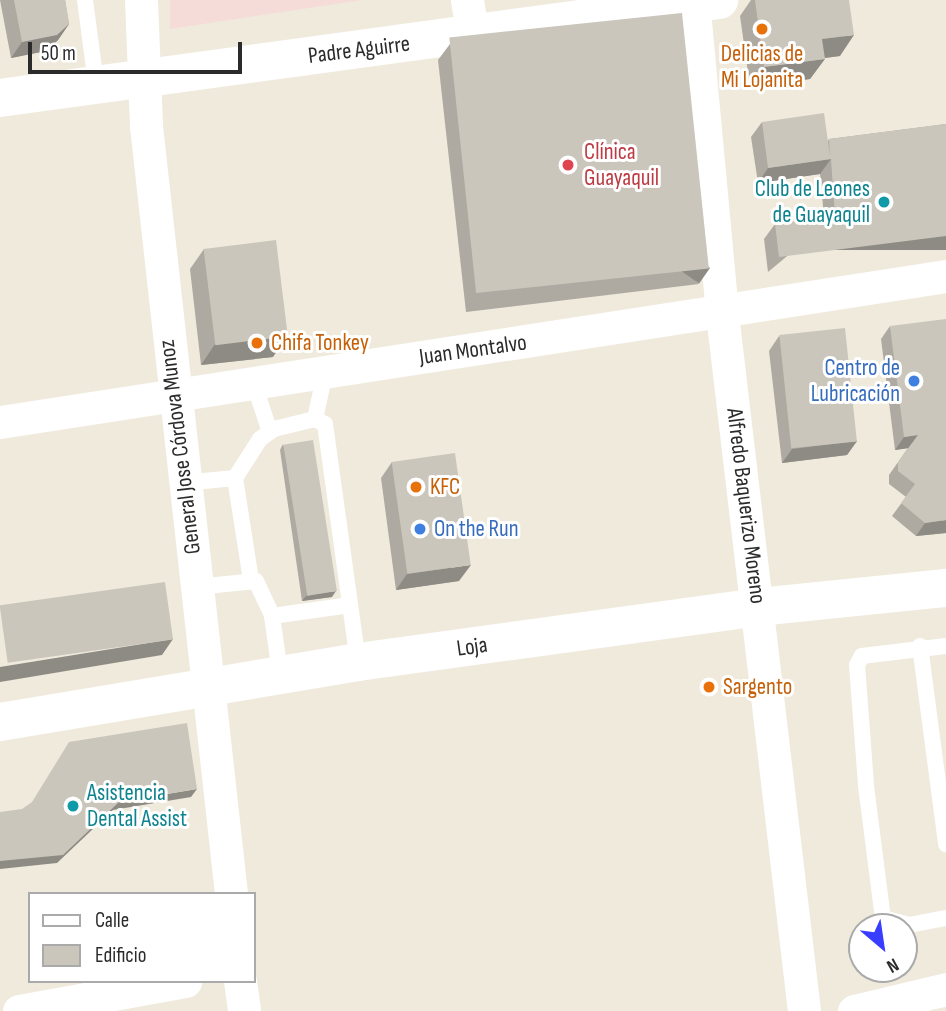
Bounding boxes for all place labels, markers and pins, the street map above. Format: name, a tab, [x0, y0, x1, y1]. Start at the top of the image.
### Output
marker: Delicias de Mi Lojanita	[754, 21, 770, 37]
place label: Delicias de Mi Lojanita	[721, 40, 803, 94]
place label: Clínica Guayaquil	[584, 138, 659, 192]
marker: Clínica Guayaquil	[558, 155, 578, 175]
place label: Club de Leones de Guayaquil	[755, 175, 870, 229]
marker: Club de Leones de Guayaquil	[876, 194, 892, 210]
place label: Chifa Tonkey	[271, 329, 369, 357]
marker: Chifa Tonkey	[249, 335, 265, 351]
place label: Centro de Lubricación	[811, 354, 900, 408]
marker: Centro de Lubricación	[906, 373, 922, 389]
place label: KFC	[430, 473, 460, 501]
marker: KFC	[408, 479, 424, 495]
place label: On the Run	[434, 515, 519, 543]
marker: On the Run	[412, 521, 428, 537]
place label: Sargento	[723, 673, 792, 701]
marker: Sargento	[701, 679, 717, 695]
place label: Asistencia Dental Assist	[87, 779, 187, 833]
marker: Asistencia Dental Assist	[65, 798, 81, 814]

